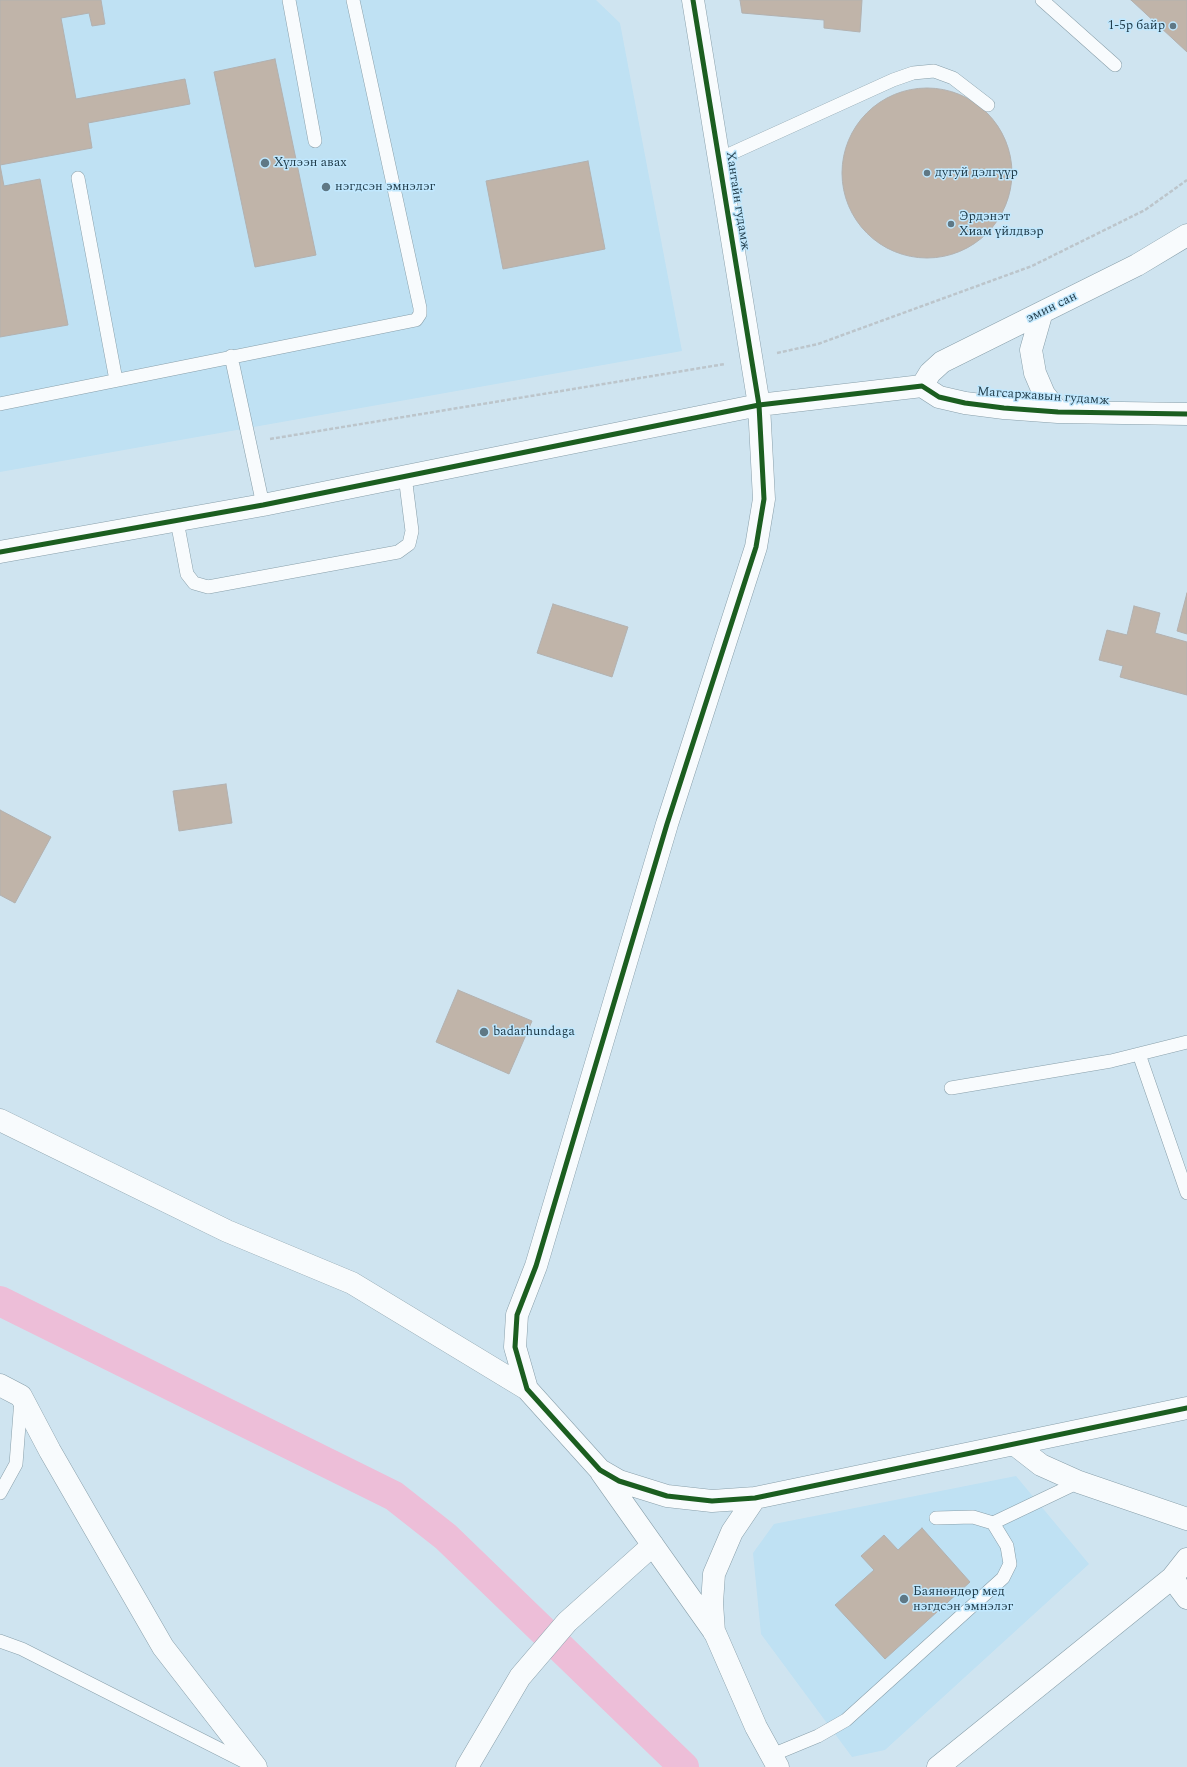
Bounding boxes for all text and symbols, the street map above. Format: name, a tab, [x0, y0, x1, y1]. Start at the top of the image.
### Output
place label: 1-5р байр	[1108, 18, 1165, 34]
marker: 1-5р байр	[1168, 21, 1178, 31]
street label: Хантайн гудамж	[721, 150, 753, 252]
place label: Хүлээн авах	[274, 155, 347, 171]
marker: Хүлээн авах	[259, 157, 271, 169]
place label: дугуй дэлгүүр	[935, 165, 1018, 181]
marker: дугуй дэлгүүр	[922, 168, 932, 178]
place label: нэгдсэн эмнэлэг	[335, 179, 435, 195]
marker: нэгдсэн эмнэлэг	[320, 181, 332, 193]
place label: Эрдэнэт Хиам үйлдвэр	[959, 209, 1044, 240]
marker: Эрдэнэт Хиам үйлдвэр	[946, 219, 956, 229]
street label: эмин сан	[1024, 289, 1080, 327]
street label: Магсаржавын гудамж	[976, 385, 1110, 409]
place label: badarhundaga	[493, 1024, 575, 1040]
marker: badarhundaga	[478, 1026, 490, 1038]
place label: Баянөндөр мед нэгдсэн эмнэлэг	[913, 1584, 1013, 1615]
marker: Баянөндөр мед нэгдсэн эмнэлэг	[898, 1593, 910, 1605]

